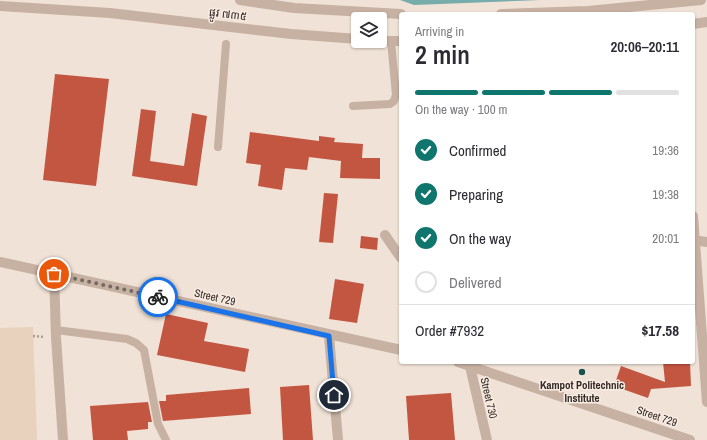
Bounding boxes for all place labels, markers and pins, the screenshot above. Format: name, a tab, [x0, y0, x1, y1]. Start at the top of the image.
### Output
pin	[37, 257, 71, 291]
marker: Kampot Politechnic Institute	[577, 367, 587, 377]
pin	[317, 378, 351, 412]
place label: Kampot Politechnic Institute	[540, 378, 624, 405]

